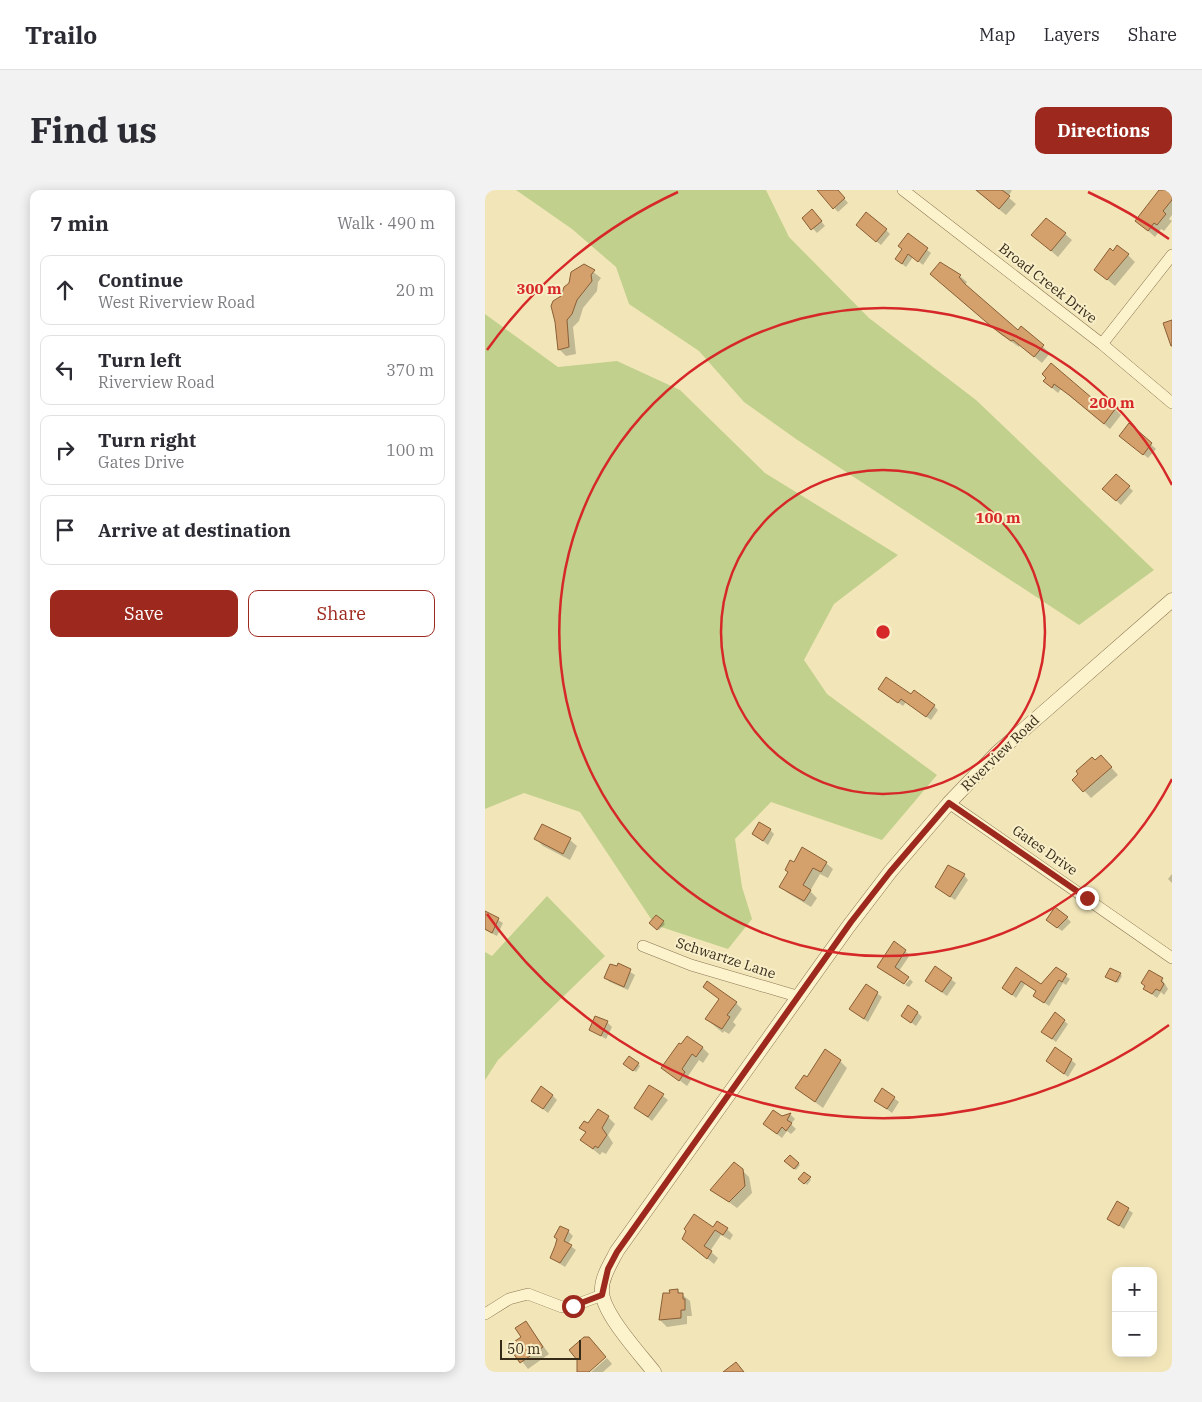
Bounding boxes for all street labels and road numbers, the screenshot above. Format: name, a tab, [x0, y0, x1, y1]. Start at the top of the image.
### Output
street label: Broad Creek Drive	[995, 239, 1101, 327]
street label: Riverview Road	[957, 711, 1043, 795]
street label: Gates Drive	[1009, 821, 1081, 879]
street label: Schwartze Lane	[674, 933, 778, 983]

